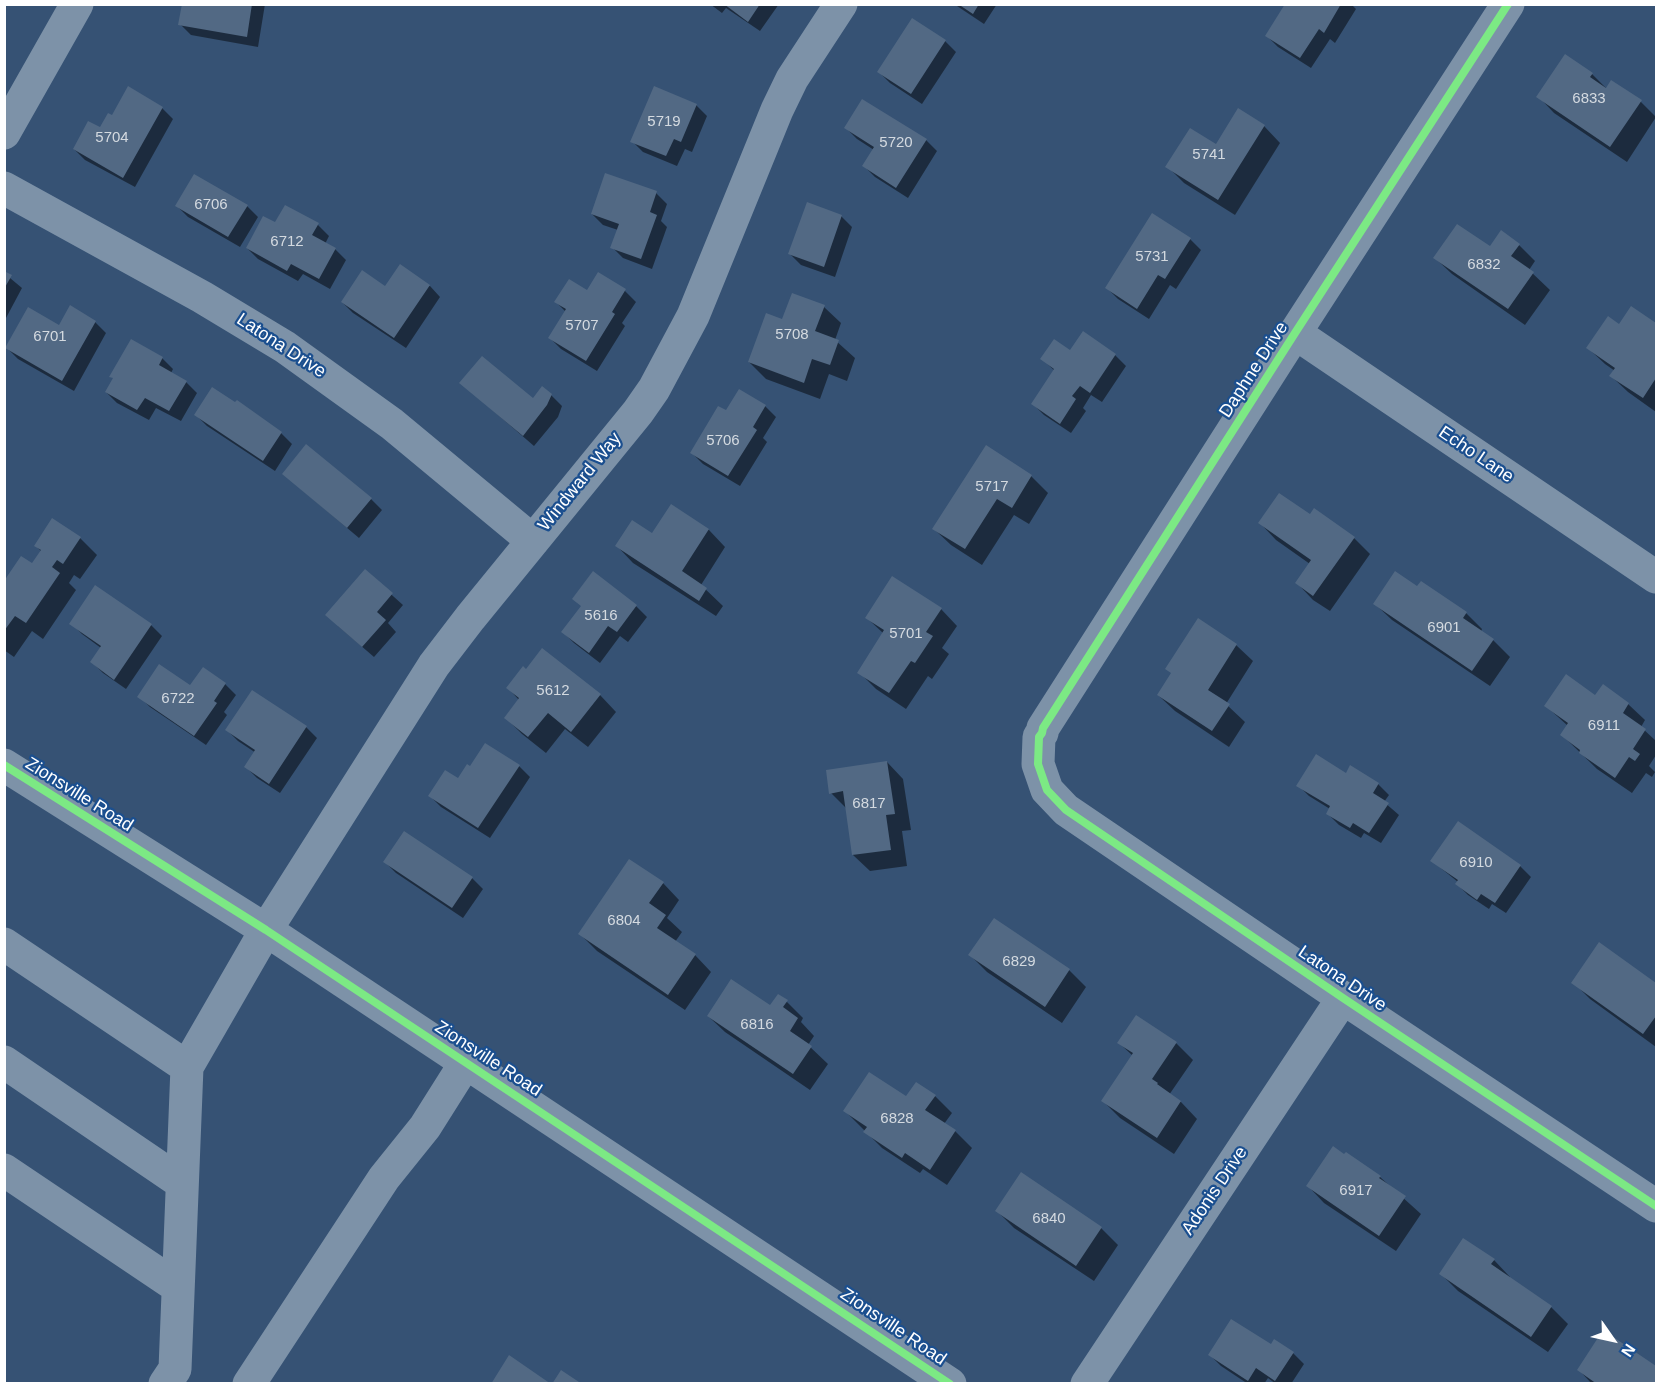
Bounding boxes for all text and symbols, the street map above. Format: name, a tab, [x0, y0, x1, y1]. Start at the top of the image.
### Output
house number: 6833	[1572, 90, 1606, 108]
house number: 5719	[647, 113, 681, 131]
house number: 5704	[95, 129, 129, 147]
house number: 5720	[879, 134, 913, 152]
house number: 5741	[1192, 146, 1226, 164]
house number: 6706	[194, 196, 228, 214]
house number: 6712	[270, 233, 304, 251]
house number: 5731	[1135, 248, 1169, 266]
house number: 6832	[1467, 256, 1501, 274]
street label: Latona Drive	[232, 309, 330, 383]
house number: 5707	[565, 317, 599, 335]
street label: Daphne Drive	[1215, 318, 1293, 422]
house number: 5708	[775, 326, 809, 344]
house number: 6701	[33, 328, 67, 346]
street label: Echo Lane	[1434, 422, 1518, 488]
street label: Windward Way	[534, 428, 626, 536]
house number: 5706	[706, 432, 740, 450]
house number: 5717	[975, 478, 1009, 496]
house number: 5616	[584, 607, 618, 625]
house number: 6901	[1427, 619, 1461, 637]
house number: 5701	[889, 625, 923, 643]
house number: 5612	[536, 682, 570, 700]
house number: 6722	[161, 690, 195, 708]
house number: 6911	[1588, 717, 1620, 735]
street label: Zionsville Road	[21, 753, 137, 837]
house number: 6817	[852, 795, 886, 813]
house number: 6910	[1459, 854, 1493, 872]
house number: 6804	[607, 912, 641, 930]
street label: Latona Drive	[1294, 942, 1390, 1016]
house number: 6829	[1002, 953, 1036, 971]
street label: Zionsville Road	[431, 1016, 545, 1102]
house number: 6816	[740, 1016, 774, 1034]
house number: 6828	[880, 1110, 914, 1128]
street label: Adonis Drive	[1178, 1143, 1252, 1239]
house number: 6917	[1339, 1182, 1373, 1200]
house number: 6840	[1032, 1210, 1066, 1228]
street label: Zionsville Road	[836, 1284, 950, 1370]
north arrow	[1583, 1310, 1643, 1370]
text: N	[1618, 1341, 1639, 1360]

